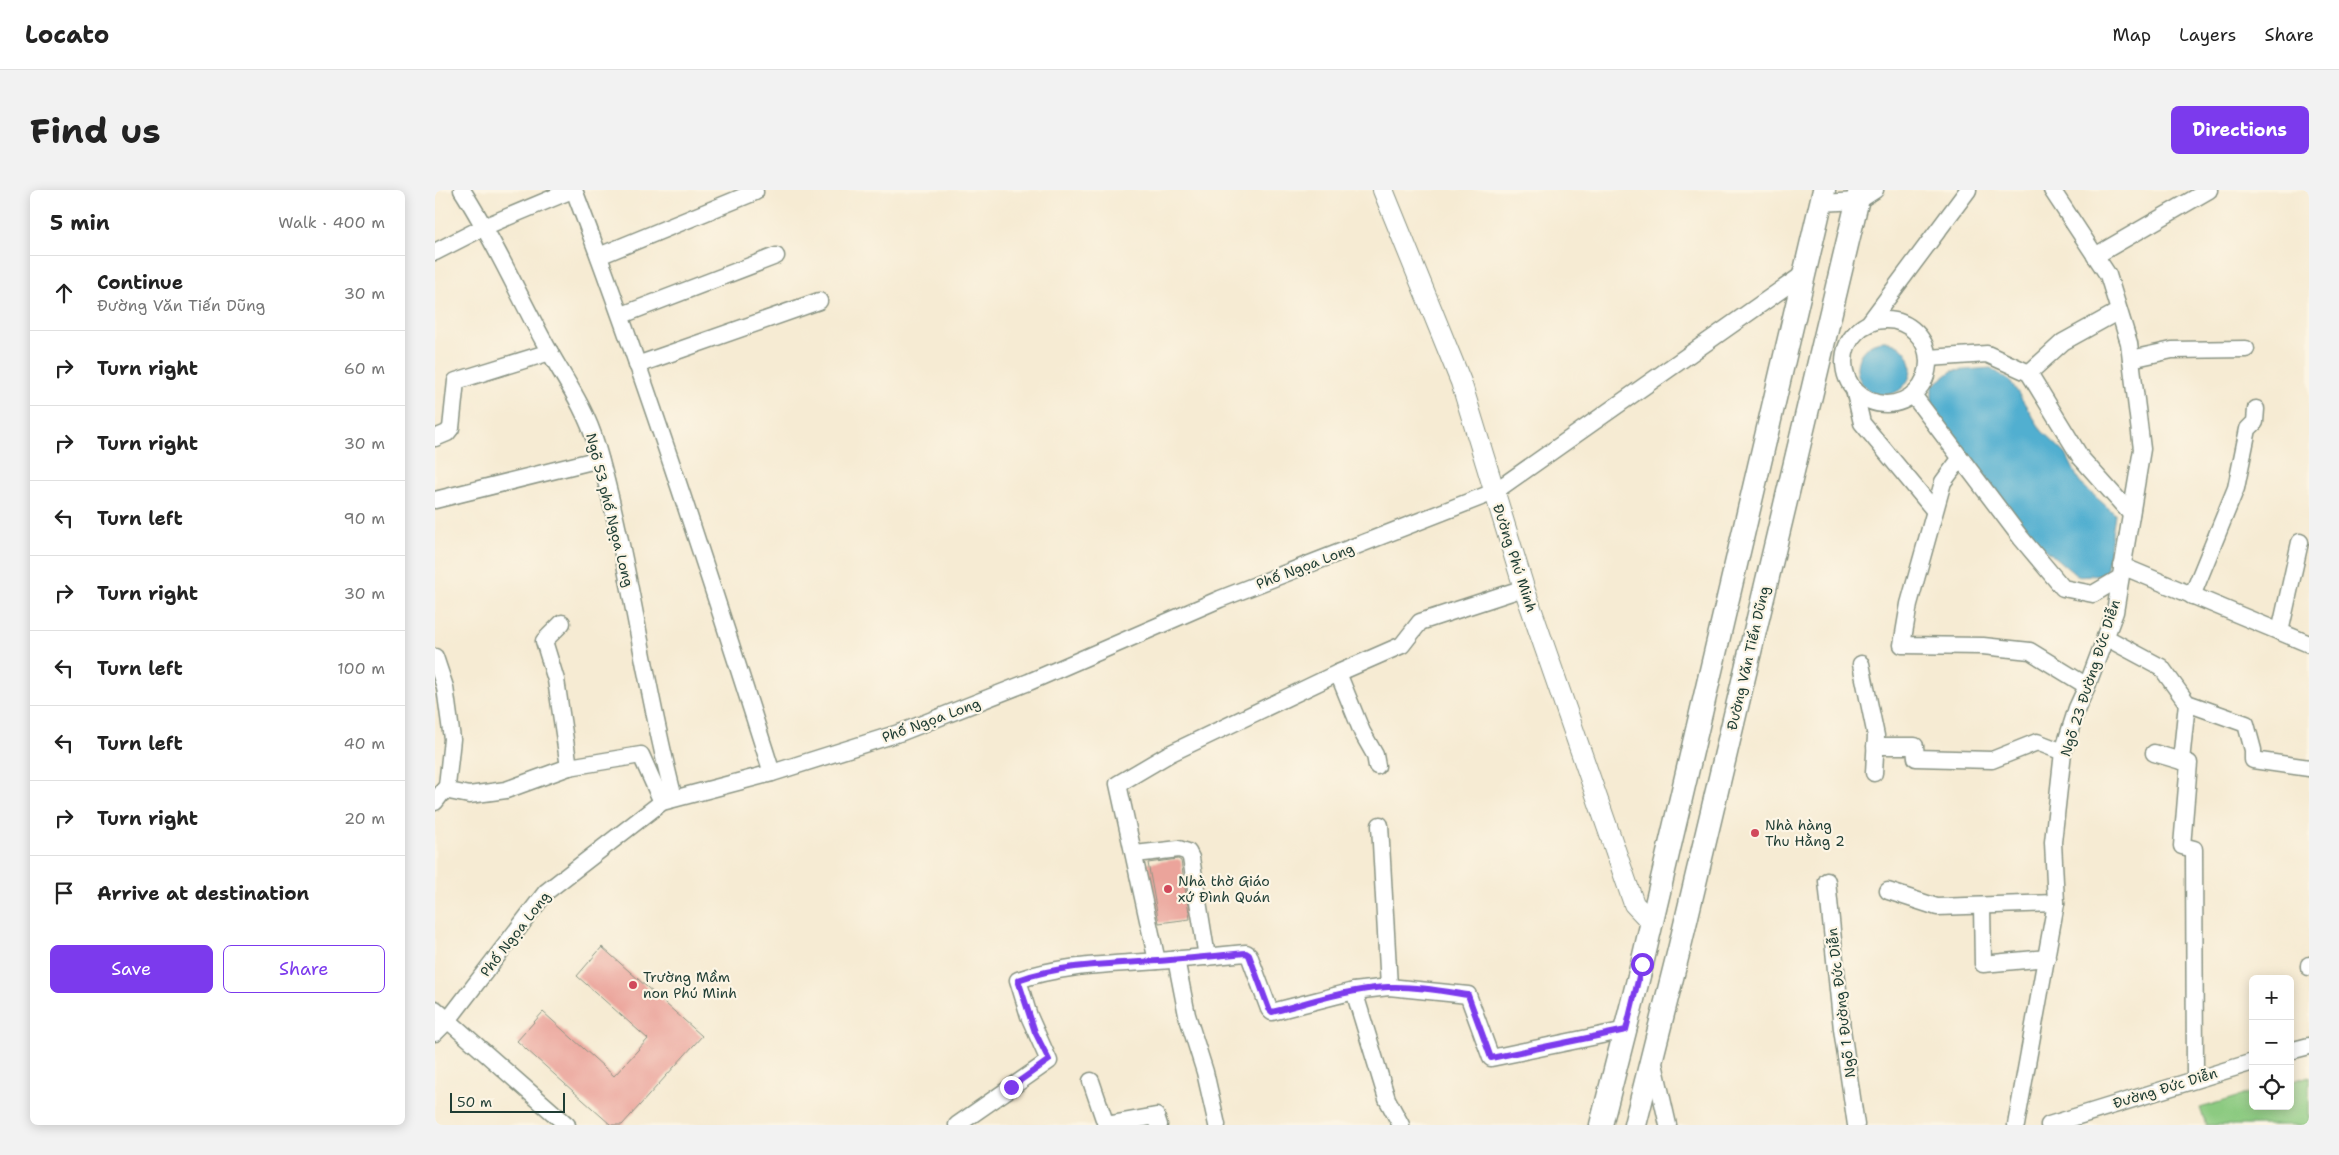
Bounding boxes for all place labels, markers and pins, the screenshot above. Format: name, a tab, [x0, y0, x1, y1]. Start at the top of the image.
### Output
place label: Nhà hàng Thu Hằng 2	[1765, 816, 1845, 850]
marker: Nhà hàng Thu Hằng 2	[1749, 827, 1761, 839]
place label: Nhà thờ Giáo xứ Đình Quán	[1178, 872, 1270, 906]
marker: Nhà thờ Giáo xứ Đình Quán	[1162, 883, 1174, 895]
place label: Trường Mầm non Phú Minh	[643, 968, 737, 1002]
marker: Trường Mầm non Phú Minh	[627, 979, 639, 991]

